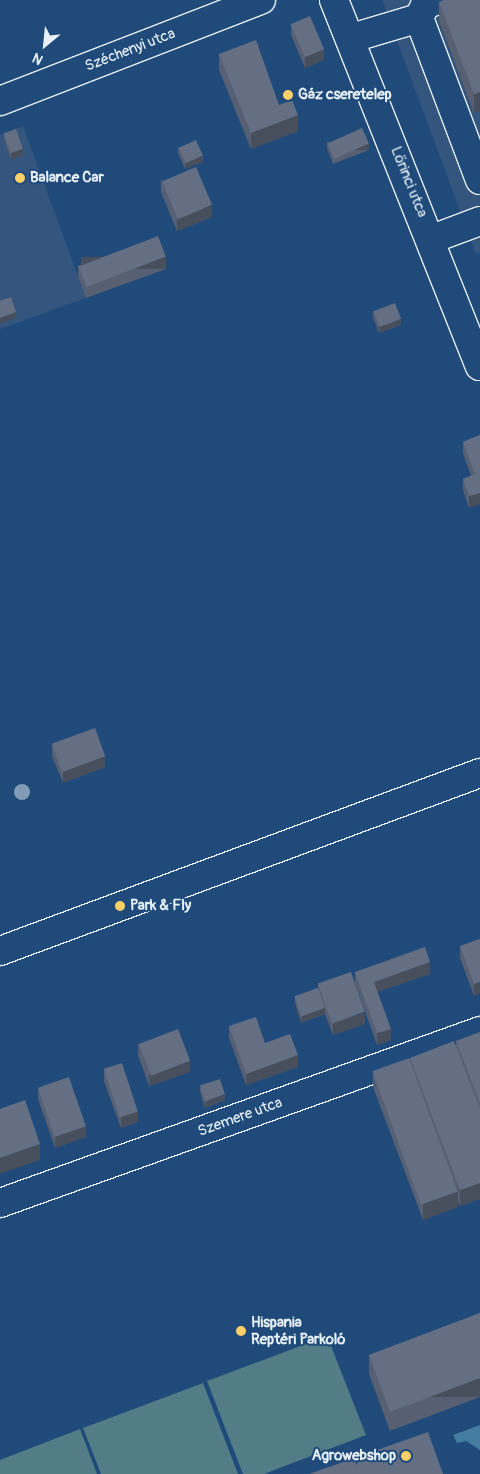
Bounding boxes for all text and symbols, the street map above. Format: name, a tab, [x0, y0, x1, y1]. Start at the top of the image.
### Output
north arrow	[20, 20, 70, 70]
street label: Széchenyi utca	[82, 25, 178, 75]
text: N	[30, 49, 46, 68]
place label: Gáz cseretelep	[298, 86, 392, 104]
marker: Gáz cseretelep	[282, 89, 294, 101]
street label: Lőrinci utca	[387, 144, 431, 220]
place label: Balance Car	[30, 169, 104, 187]
marker: Balance Car	[14, 172, 26, 184]
place label: Park & Fly	[130, 897, 191, 915]
marker: Park & Fly	[114, 900, 126, 912]
street label: Szemere utca	[195, 1093, 285, 1141]
place label: Hispania Reptéri Parkoló	[251, 1313, 346, 1348]
marker: Hispania Reptéri Parkoló	[235, 1325, 247, 1337]
place label: Agrowebshop	[312, 1447, 396, 1465]
marker: Agrowebshop	[400, 1450, 412, 1462]

